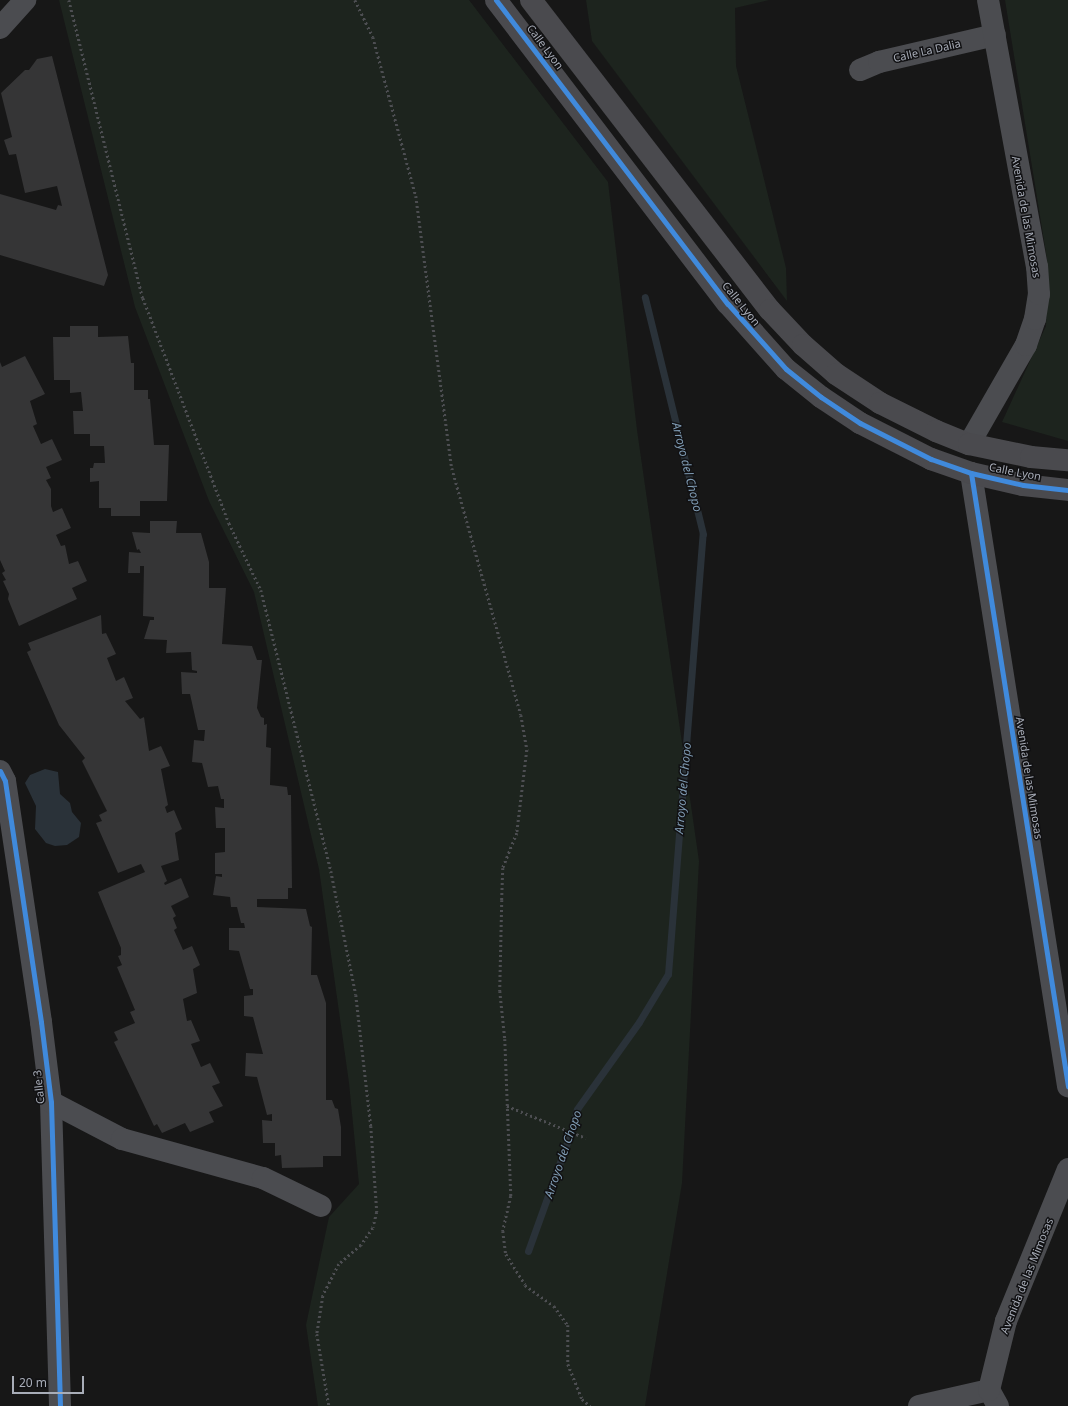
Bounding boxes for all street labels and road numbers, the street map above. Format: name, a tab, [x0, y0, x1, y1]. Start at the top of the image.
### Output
street label: Calle Lyon	[524, 22, 566, 72]
street label: Calle La Dalia	[892, 37, 962, 65]
street label: Avenida de las Mimosas	[1009, 155, 1043, 279]
street label: Calle Lyon	[719, 279, 763, 329]
street label: Calle Lyon	[988, 460, 1042, 484]
street label: Avenida de las Mimosas	[1013, 716, 1045, 840]
street label: Calle 3	[31, 1069, 47, 1105]
street label: Avenida de las Mimosas	[998, 1216, 1056, 1336]

